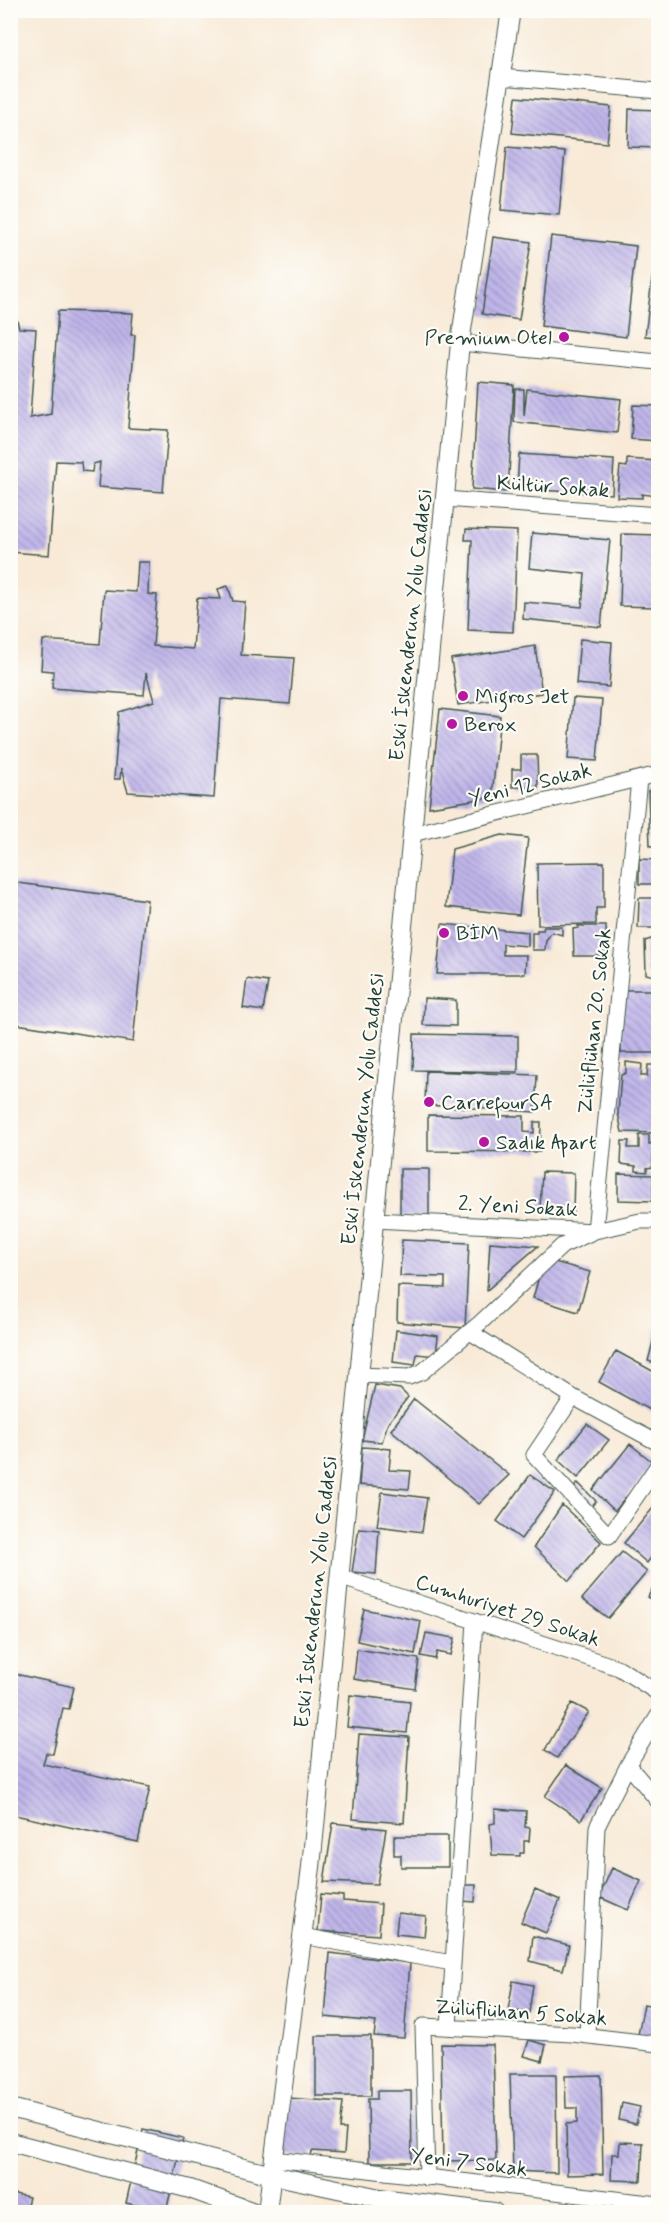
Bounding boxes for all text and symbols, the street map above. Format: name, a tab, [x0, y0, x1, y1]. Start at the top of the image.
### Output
place label: Premium Otel	[424, 324, 552, 352]
marker: Premium Otel	[557, 330, 571, 344]
street label: Kültür Sokak	[496, 469, 611, 505]
street label: Eski İskenderun Yolu Caddesi	[383, 488, 439, 763]
place label: Migros Jet	[475, 683, 570, 713]
marker: Migros Jet	[456, 689, 470, 703]
place label: Berox	[464, 711, 516, 739]
marker: Berox	[445, 717, 459, 731]
street label: Yeni 12 Sokak	[466, 756, 595, 814]
place label: BİM	[456, 920, 499, 948]
marker: BİM	[437, 926, 451, 940]
street label: Zülüflühan 20. Sokak	[571, 927, 619, 1115]
street label: Eski İskenderun Yolu Caddesi	[335, 972, 391, 1247]
place label: CarrefourSA	[441, 1089, 553, 1119]
marker: CarrefourSA	[422, 1095, 436, 1109]
place label: Sadık Apart	[496, 1129, 597, 1158]
marker: Sadık Apart	[477, 1135, 491, 1149]
street label: 2. Yeni Sokak	[457, 1190, 579, 1224]
street label: Eski İskenderun Yolu Caddesi	[288, 1455, 344, 1730]
street label: Cumhuriyet 29 Sokak	[412, 1568, 604, 1654]
street label: Zülüflühan 5 Sokak	[434, 1993, 608, 2033]
street label: Yeni 7 Sokak	[409, 2142, 529, 2184]

